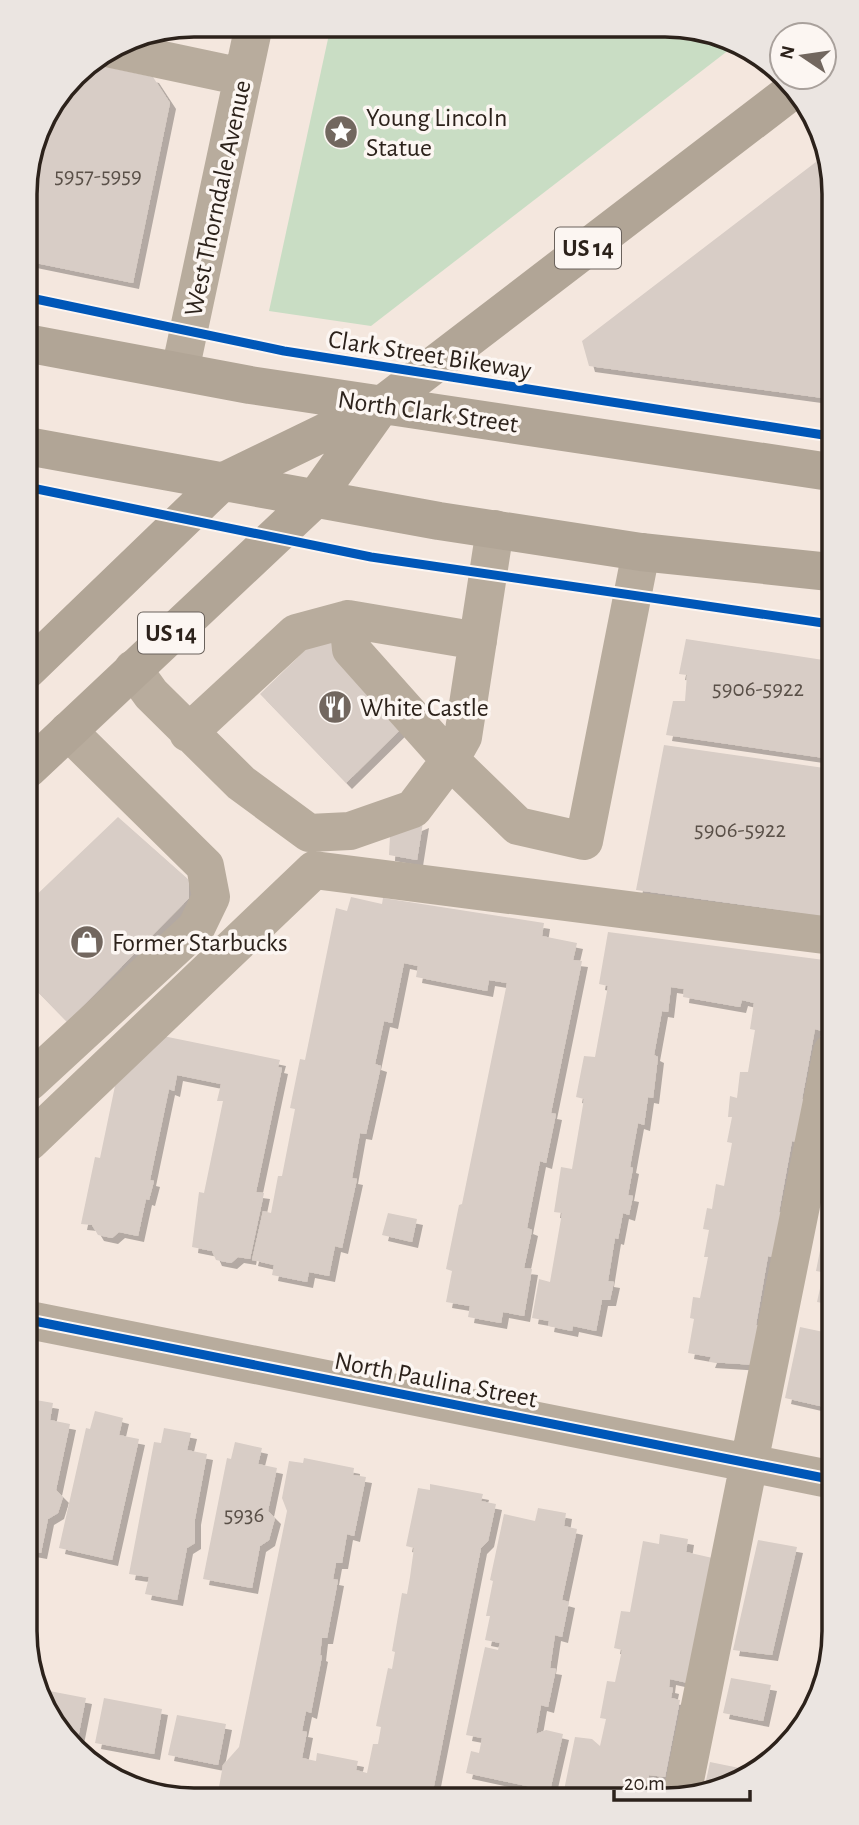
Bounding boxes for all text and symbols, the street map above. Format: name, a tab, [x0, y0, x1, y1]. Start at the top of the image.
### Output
north arrow	[768, 21, 838, 91]
text: N	[777, 44, 799, 61]
street label: West Thorndale Avenue	[180, 78, 256, 319]
place label: Young Lincoln Statue	[366, 105, 507, 161]
place icon: Young Lincoln Statue	[322, 113, 360, 151]
house number: 5957-5959	[54, 165, 142, 188]
road number: US 14	[555, 228, 621, 268]
street label: Clark Street Bikeway	[326, 326, 533, 384]
street label: North Clark Street	[336, 386, 520, 438]
road number: US 14	[138, 612, 204, 654]
house number: 5906-5922	[712, 678, 804, 701]
restaurant icon: White Castle	[316, 688, 354, 726]
place label: White Castle	[360, 695, 489, 721]
house number: 5906-5922	[694, 819, 786, 842]
shop icon: Former Starbucks	[68, 923, 106, 961]
place label: Former Starbucks	[112, 930, 288, 956]
street label: North Paulina Street	[332, 1348, 539, 1412]
house number: 5936	[224, 1504, 264, 1527]
scale bar	[614, 1758, 750, 1802]
text: 20 m	[624, 1773, 665, 1794]

